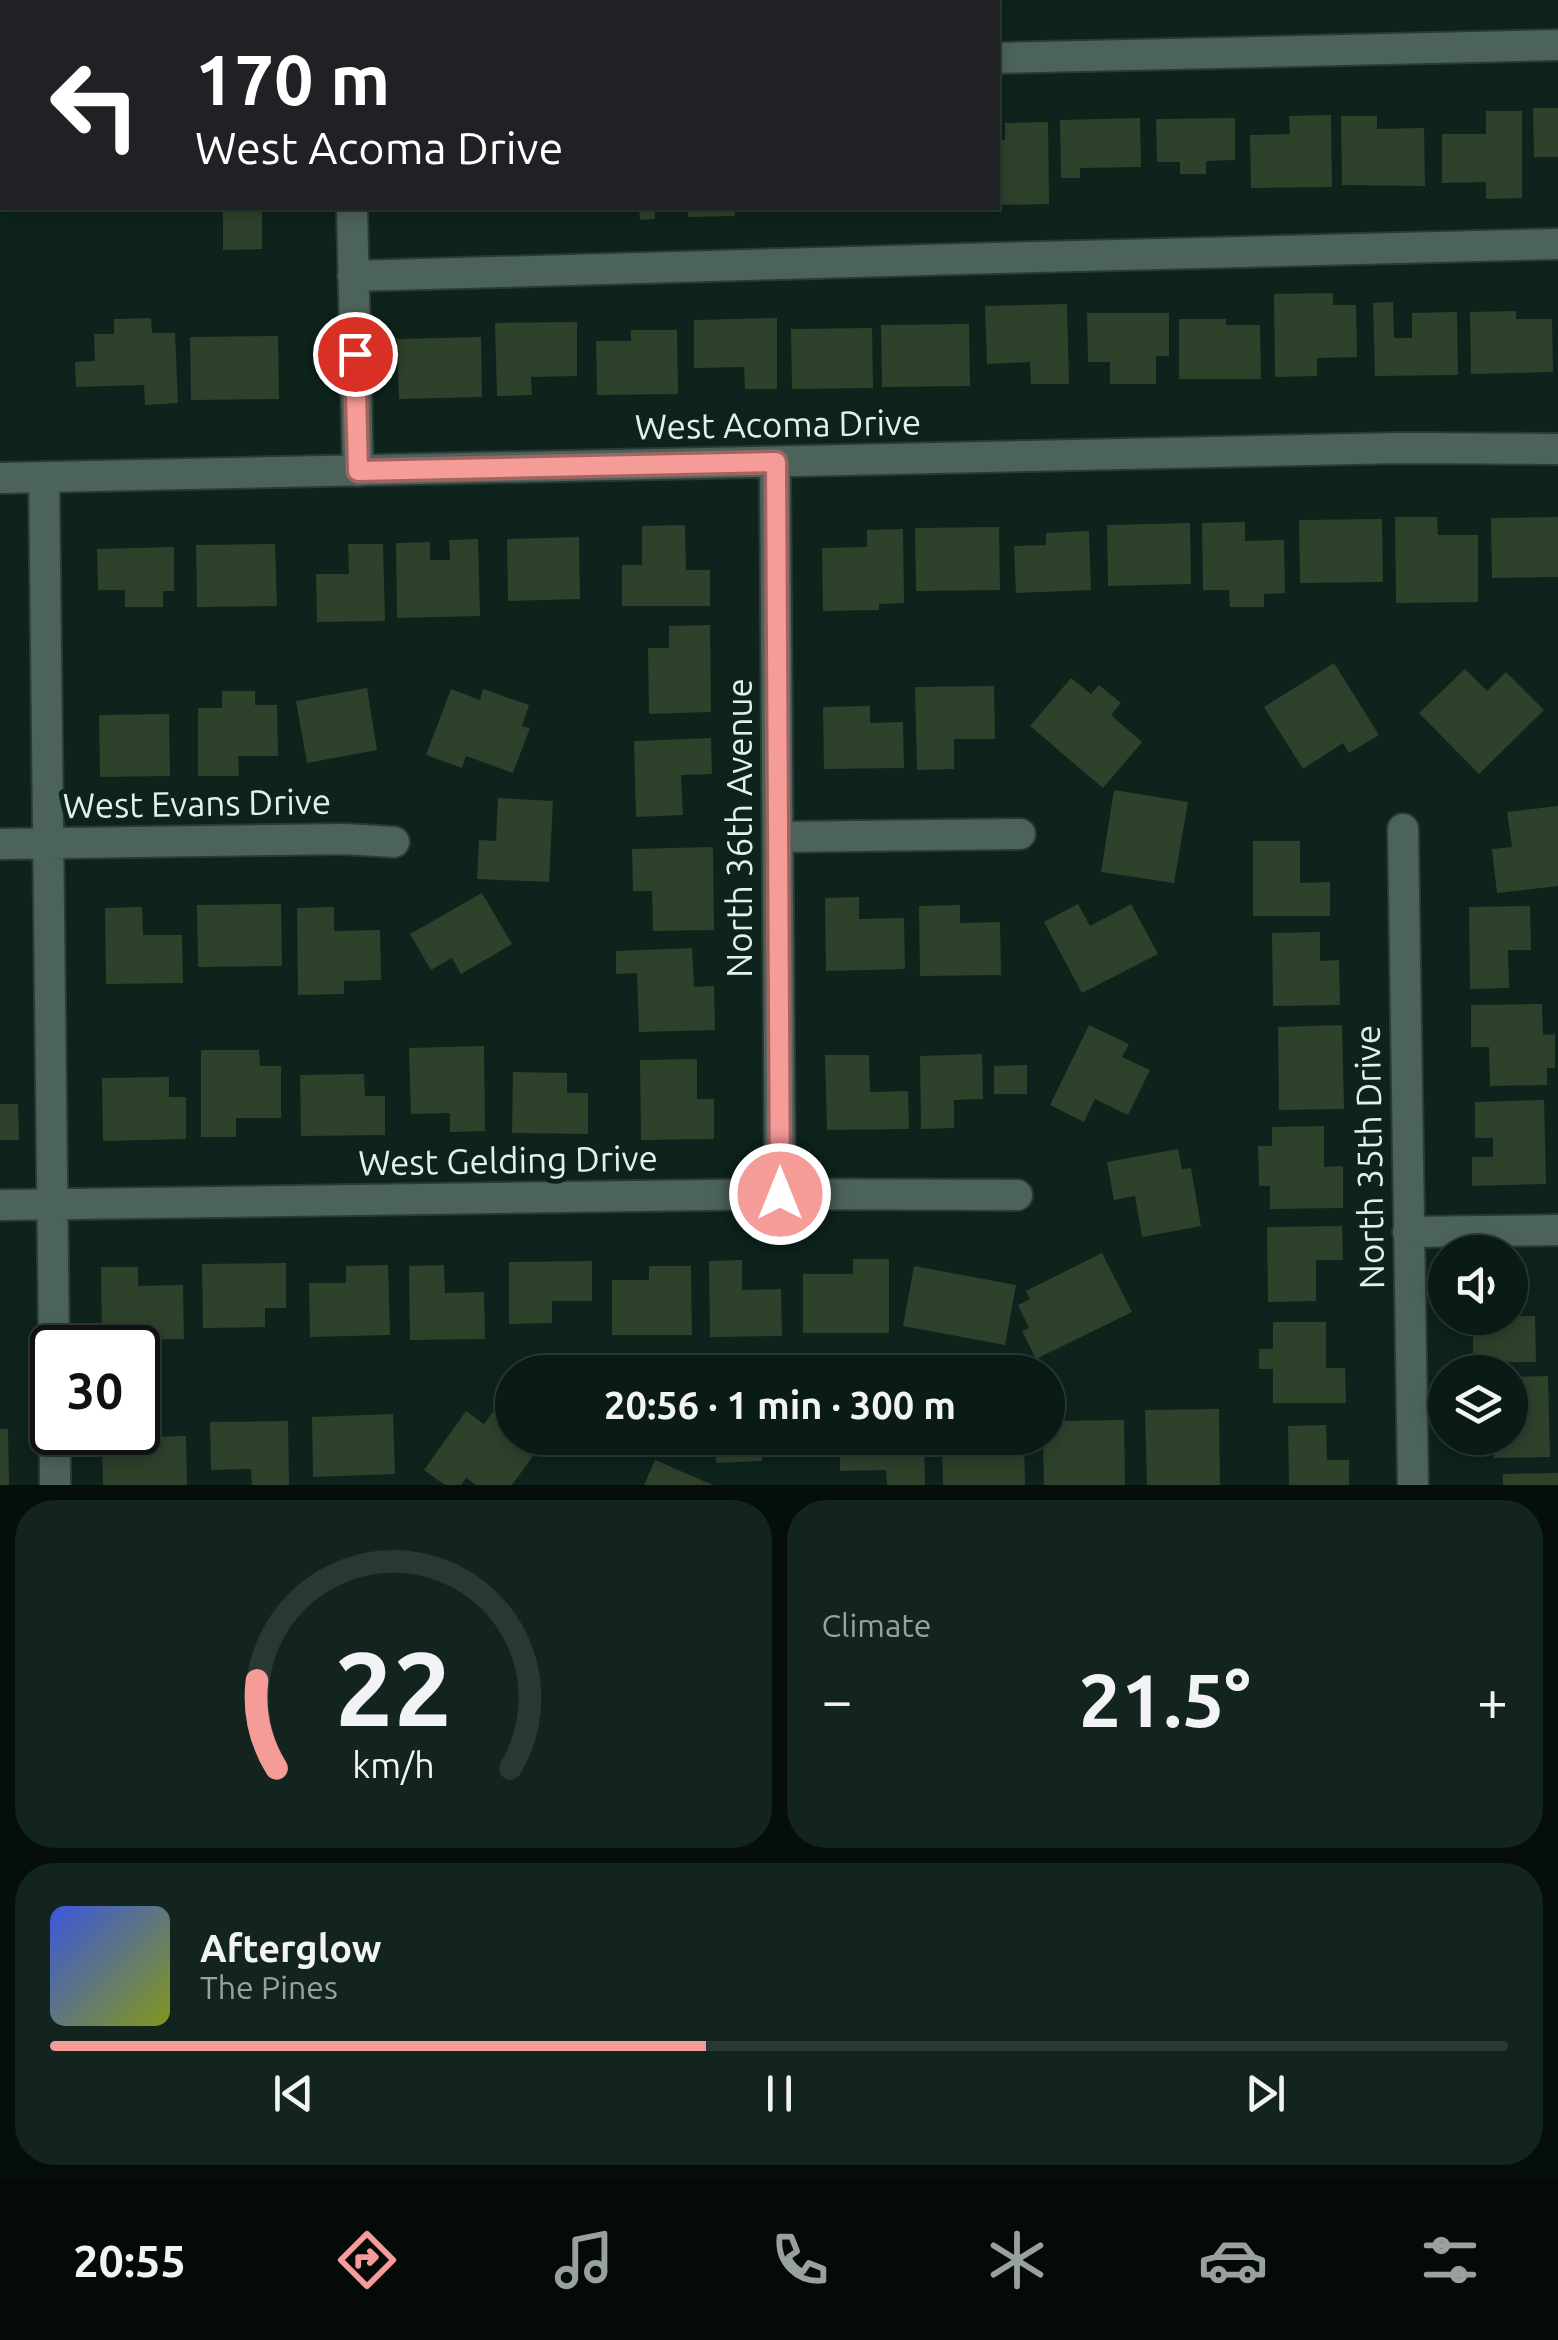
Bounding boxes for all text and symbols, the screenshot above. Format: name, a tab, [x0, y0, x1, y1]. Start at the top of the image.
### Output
icon: left	[30, 40, 160, 170]
text: 170 m	[195, 40, 390, 118]
text: West Acoma Drive	[195, 122, 563, 173]
pin	[313, 312, 398, 397]
icon: arrive	[328, 327, 383, 382]
street label: West Acoma Drive	[634, 402, 922, 446]
street label: North 36th Avenue	[719, 678, 759, 978]
street label: West Evans Drive	[62, 781, 331, 825]
street label: North 35th Drive	[1347, 1024, 1391, 1290]
street label: West Gelding Drive	[358, 1137, 658, 1183]
position arrow	[728, 1142, 832, 1246]
map controls	[1428, 1235, 1528, 1455]
button: sound	[1428, 1235, 1528, 1335]
speed limit sign: 30	[30, 1325, 160, 1455]
button: layers	[1428, 1355, 1528, 1455]
text: 20:56 · 1 min · 300 m	[604, 1384, 956, 1426]
text: Climate	[822, 1607, 932, 1643]
text: 22	[335, 1629, 452, 1746]
text: 21.5°	[1079, 1657, 1251, 1741]
text: −	[822, 1669, 853, 1730]
text: +	[1477, 1669, 1508, 1730]
text: km/h	[352, 1745, 435, 1785]
text: Afterglow	[200, 1927, 382, 1969]
text: The Pines	[200, 1969, 338, 2005]
icon: previous	[266, 2066, 321, 2121]
icon: pause	[752, 2066, 807, 2121]
icon: next	[1238, 2066, 1293, 2121]
icon: directions	[332, 2225, 402, 2295]
icon: music	[549, 2225, 619, 2295]
icon: phone	[765, 2225, 835, 2295]
icon: climate	[982, 2225, 1052, 2295]
icon: car	[1198, 2225, 1268, 2295]
icon: filters	[1415, 2225, 1485, 2295]
text: 20:55	[73, 2235, 186, 2286]

